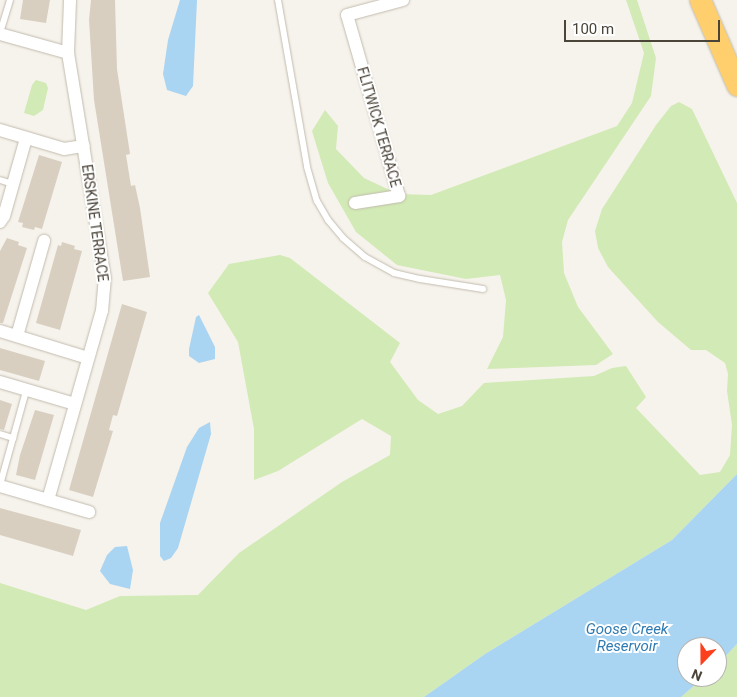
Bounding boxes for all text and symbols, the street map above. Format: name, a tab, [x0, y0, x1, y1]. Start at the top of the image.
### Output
scale bar	[567, 10, 723, 42]
text: 100 m	[572, 20, 614, 38]
street label: FLITWICK TERRACE	[354, 65, 404, 189]
street label: ERSKINE TERRACE	[78, 163, 112, 283]
water label: Goose Creek Reservoir	[586, 620, 668, 655]
north arrow	[677, 637, 727, 687]
text: N	[689, 666, 704, 684]

